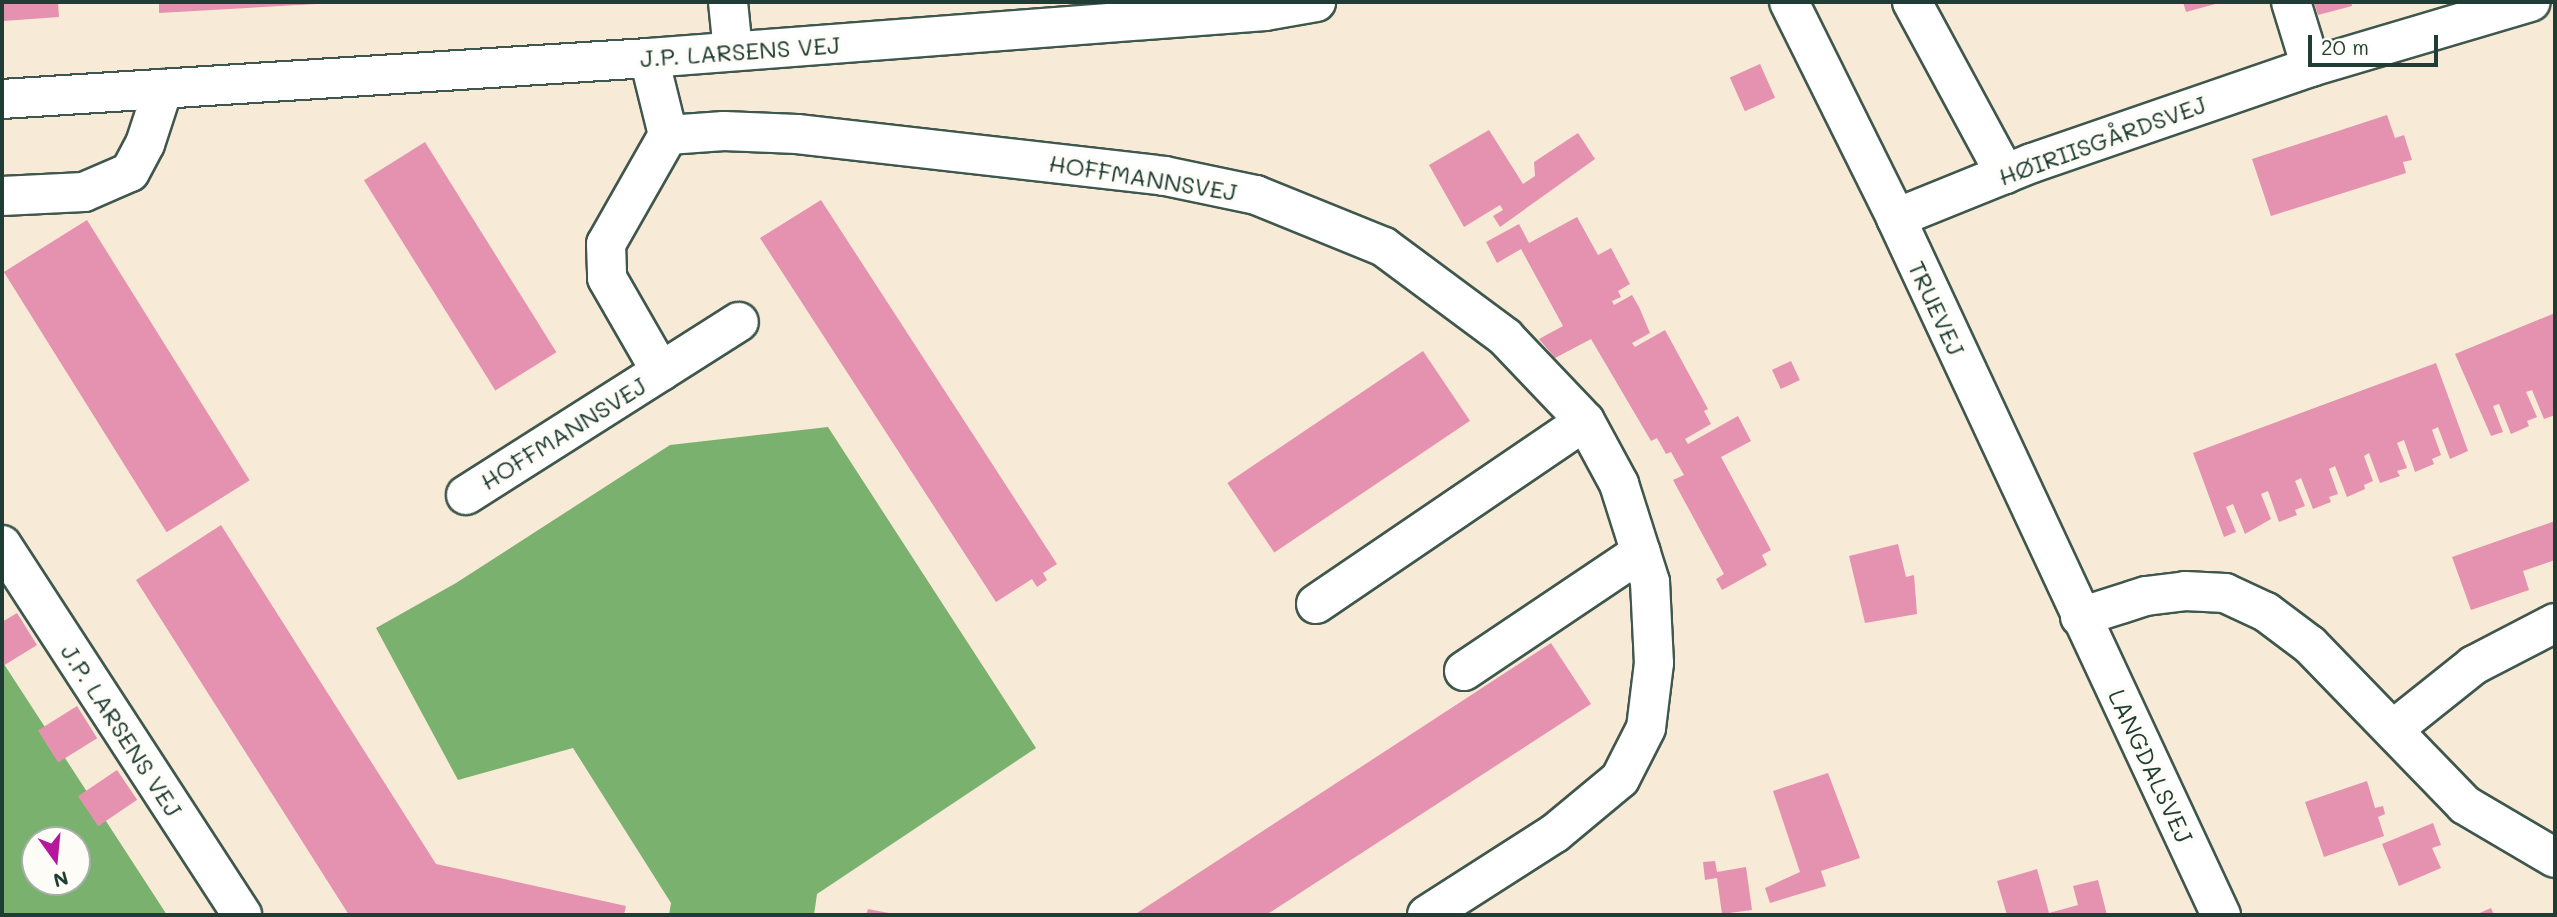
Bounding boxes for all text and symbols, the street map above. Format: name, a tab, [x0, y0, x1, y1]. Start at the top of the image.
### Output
scale bar	[2312, 21, 2442, 65]
street label: J.P. LARSENS VEJ	[639, 30, 841, 72]
text: 20 m	[2321, 33, 2369, 60]
street label: HØIRIISGÅRDSVEJ	[1994, 89, 2210, 191]
street label: HOFFMANNSVEJ	[1047, 148, 1239, 206]
street label: TRUEVEJ	[1903, 256, 1971, 360]
street label: HOFFMANNSVEJ	[475, 370, 651, 496]
street label: J.P. LARSENS VEJ	[55, 638, 189, 822]
street label: LANGDALSVEJ	[2103, 685, 2199, 847]
north arrow	[21, 826, 91, 896]
text: N	[51, 866, 71, 894]

